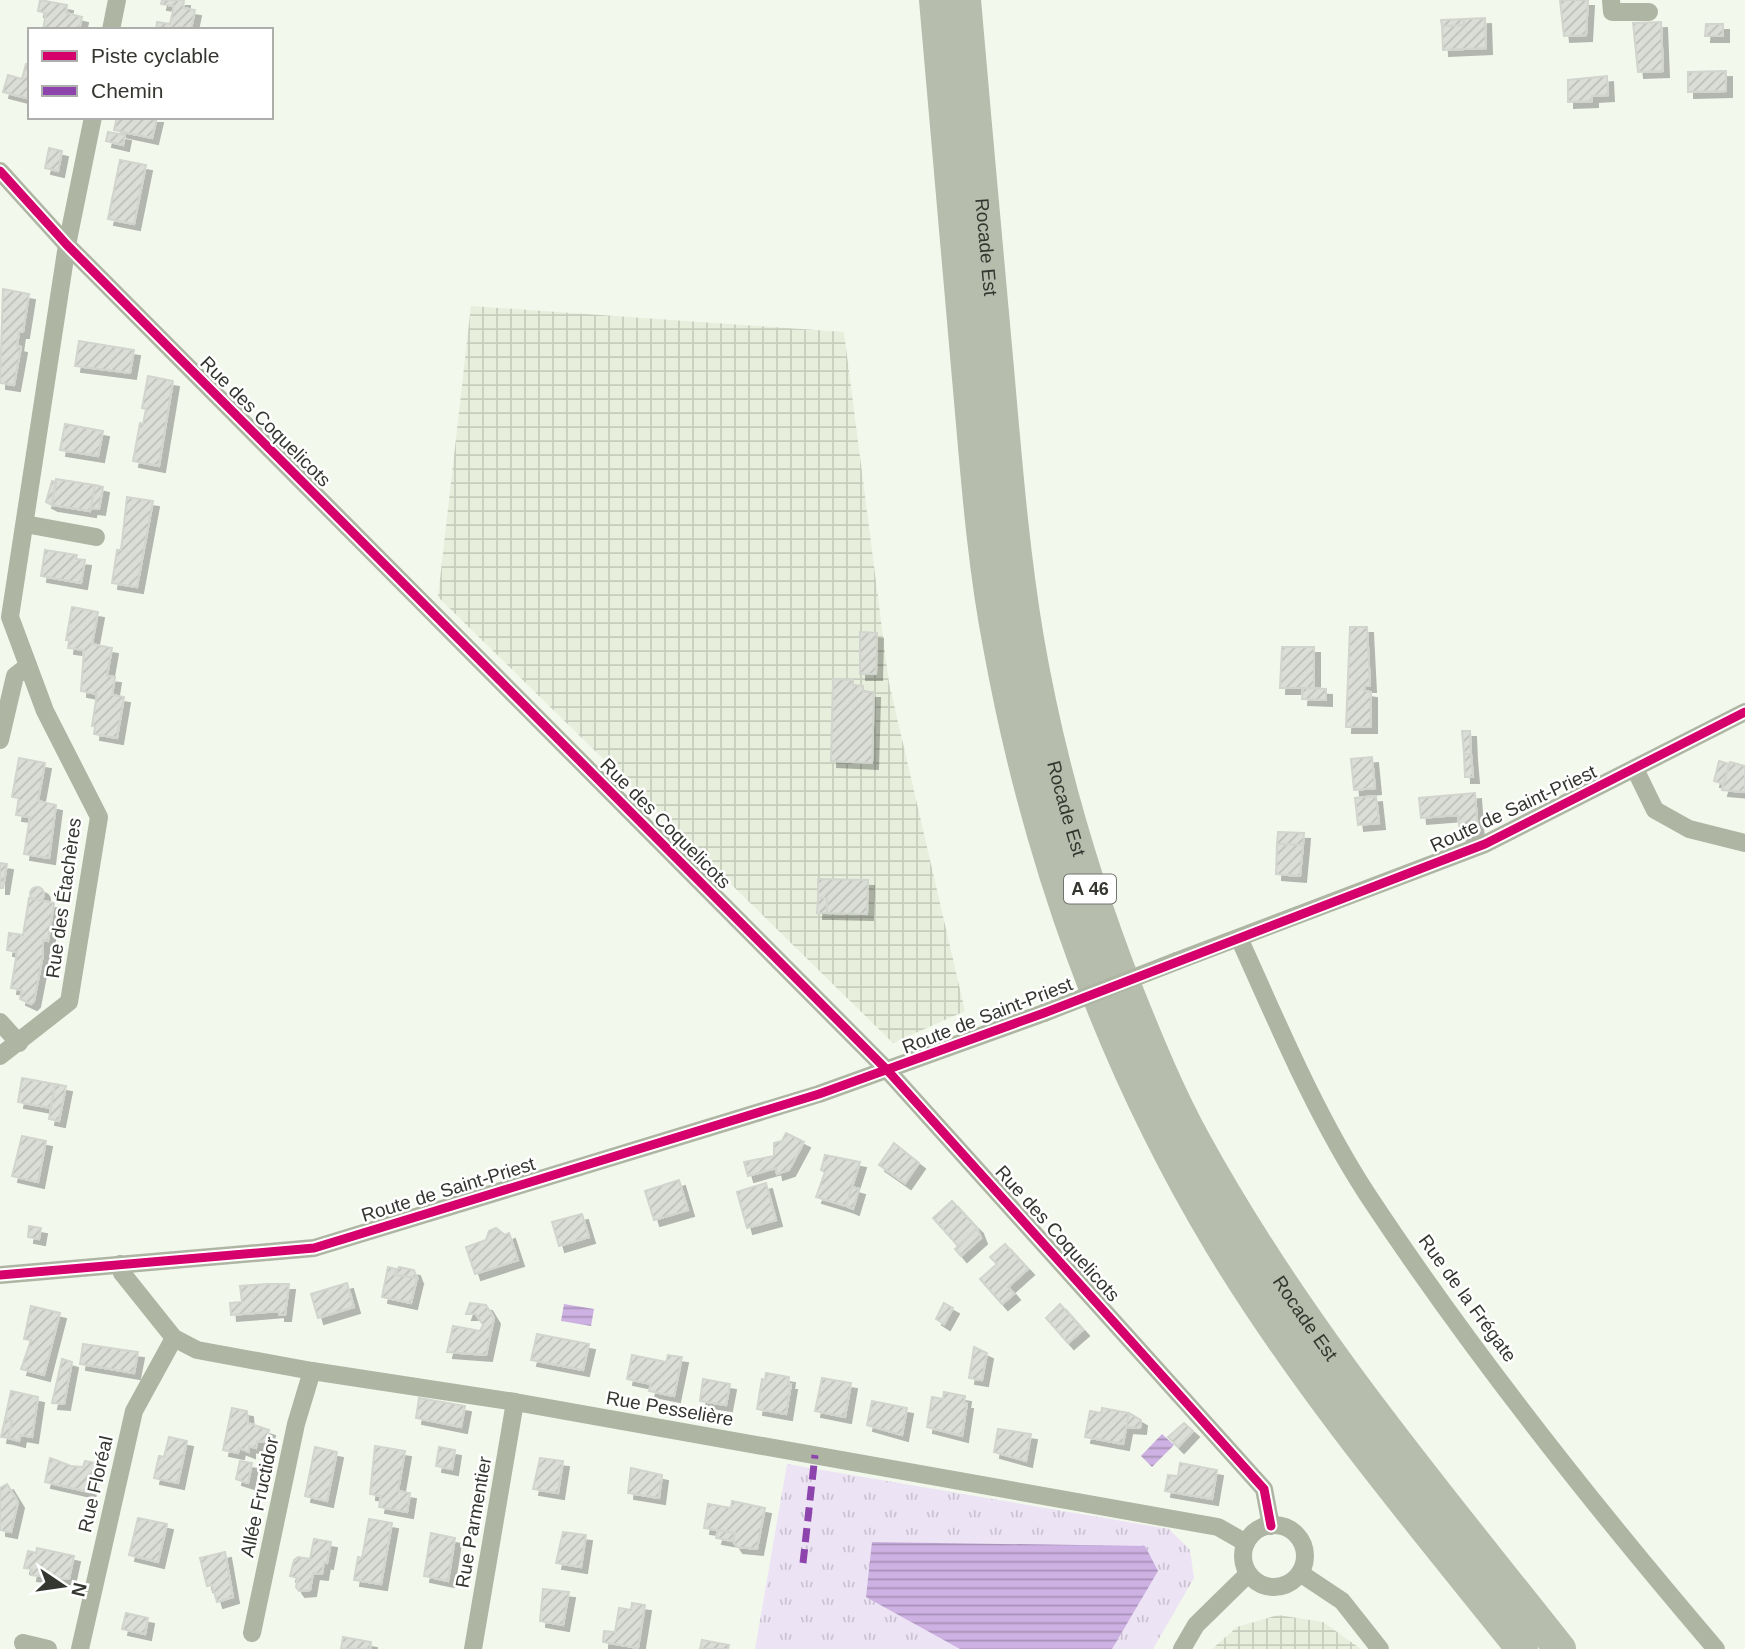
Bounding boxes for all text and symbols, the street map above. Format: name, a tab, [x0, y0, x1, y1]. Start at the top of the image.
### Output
legend	[28, 28, 273, 119]
text: Piste cyclable	[91, 44, 219, 67]
text: Chemin	[91, 79, 163, 102]
street label: Rocade Est	[971, 197, 1001, 298]
street label: Rue des Coquelicots	[196, 352, 335, 491]
street label: Rue des Coquelicots	[596, 754, 735, 893]
street label: Rocade Est	[1043, 758, 1090, 860]
street label: Route de Saint-Priest	[1427, 760, 1600, 856]
street label: Rue des Étachères	[42, 817, 85, 980]
road number: A 46	[1064, 874, 1116, 904]
street label: Route de Saint-Priest	[899, 973, 1076, 1058]
street label: Route de Saint-Priest	[359, 1153, 538, 1226]
street label: Rue des Coquelicots	[991, 1161, 1124, 1306]
street label: Rue de la Frégate	[1414, 1231, 1521, 1366]
street label: Rocade Est	[1269, 1272, 1342, 1365]
street label: Rue Pesselière	[605, 1387, 735, 1430]
street label: Rue Floréal	[74, 1434, 117, 1534]
street label: Allée Fructidor	[236, 1434, 283, 1559]
street label: Rue Parmentier	[452, 1454, 496, 1589]
north arrow	[28, 1551, 98, 1621]
text: N	[67, 1581, 91, 1599]

